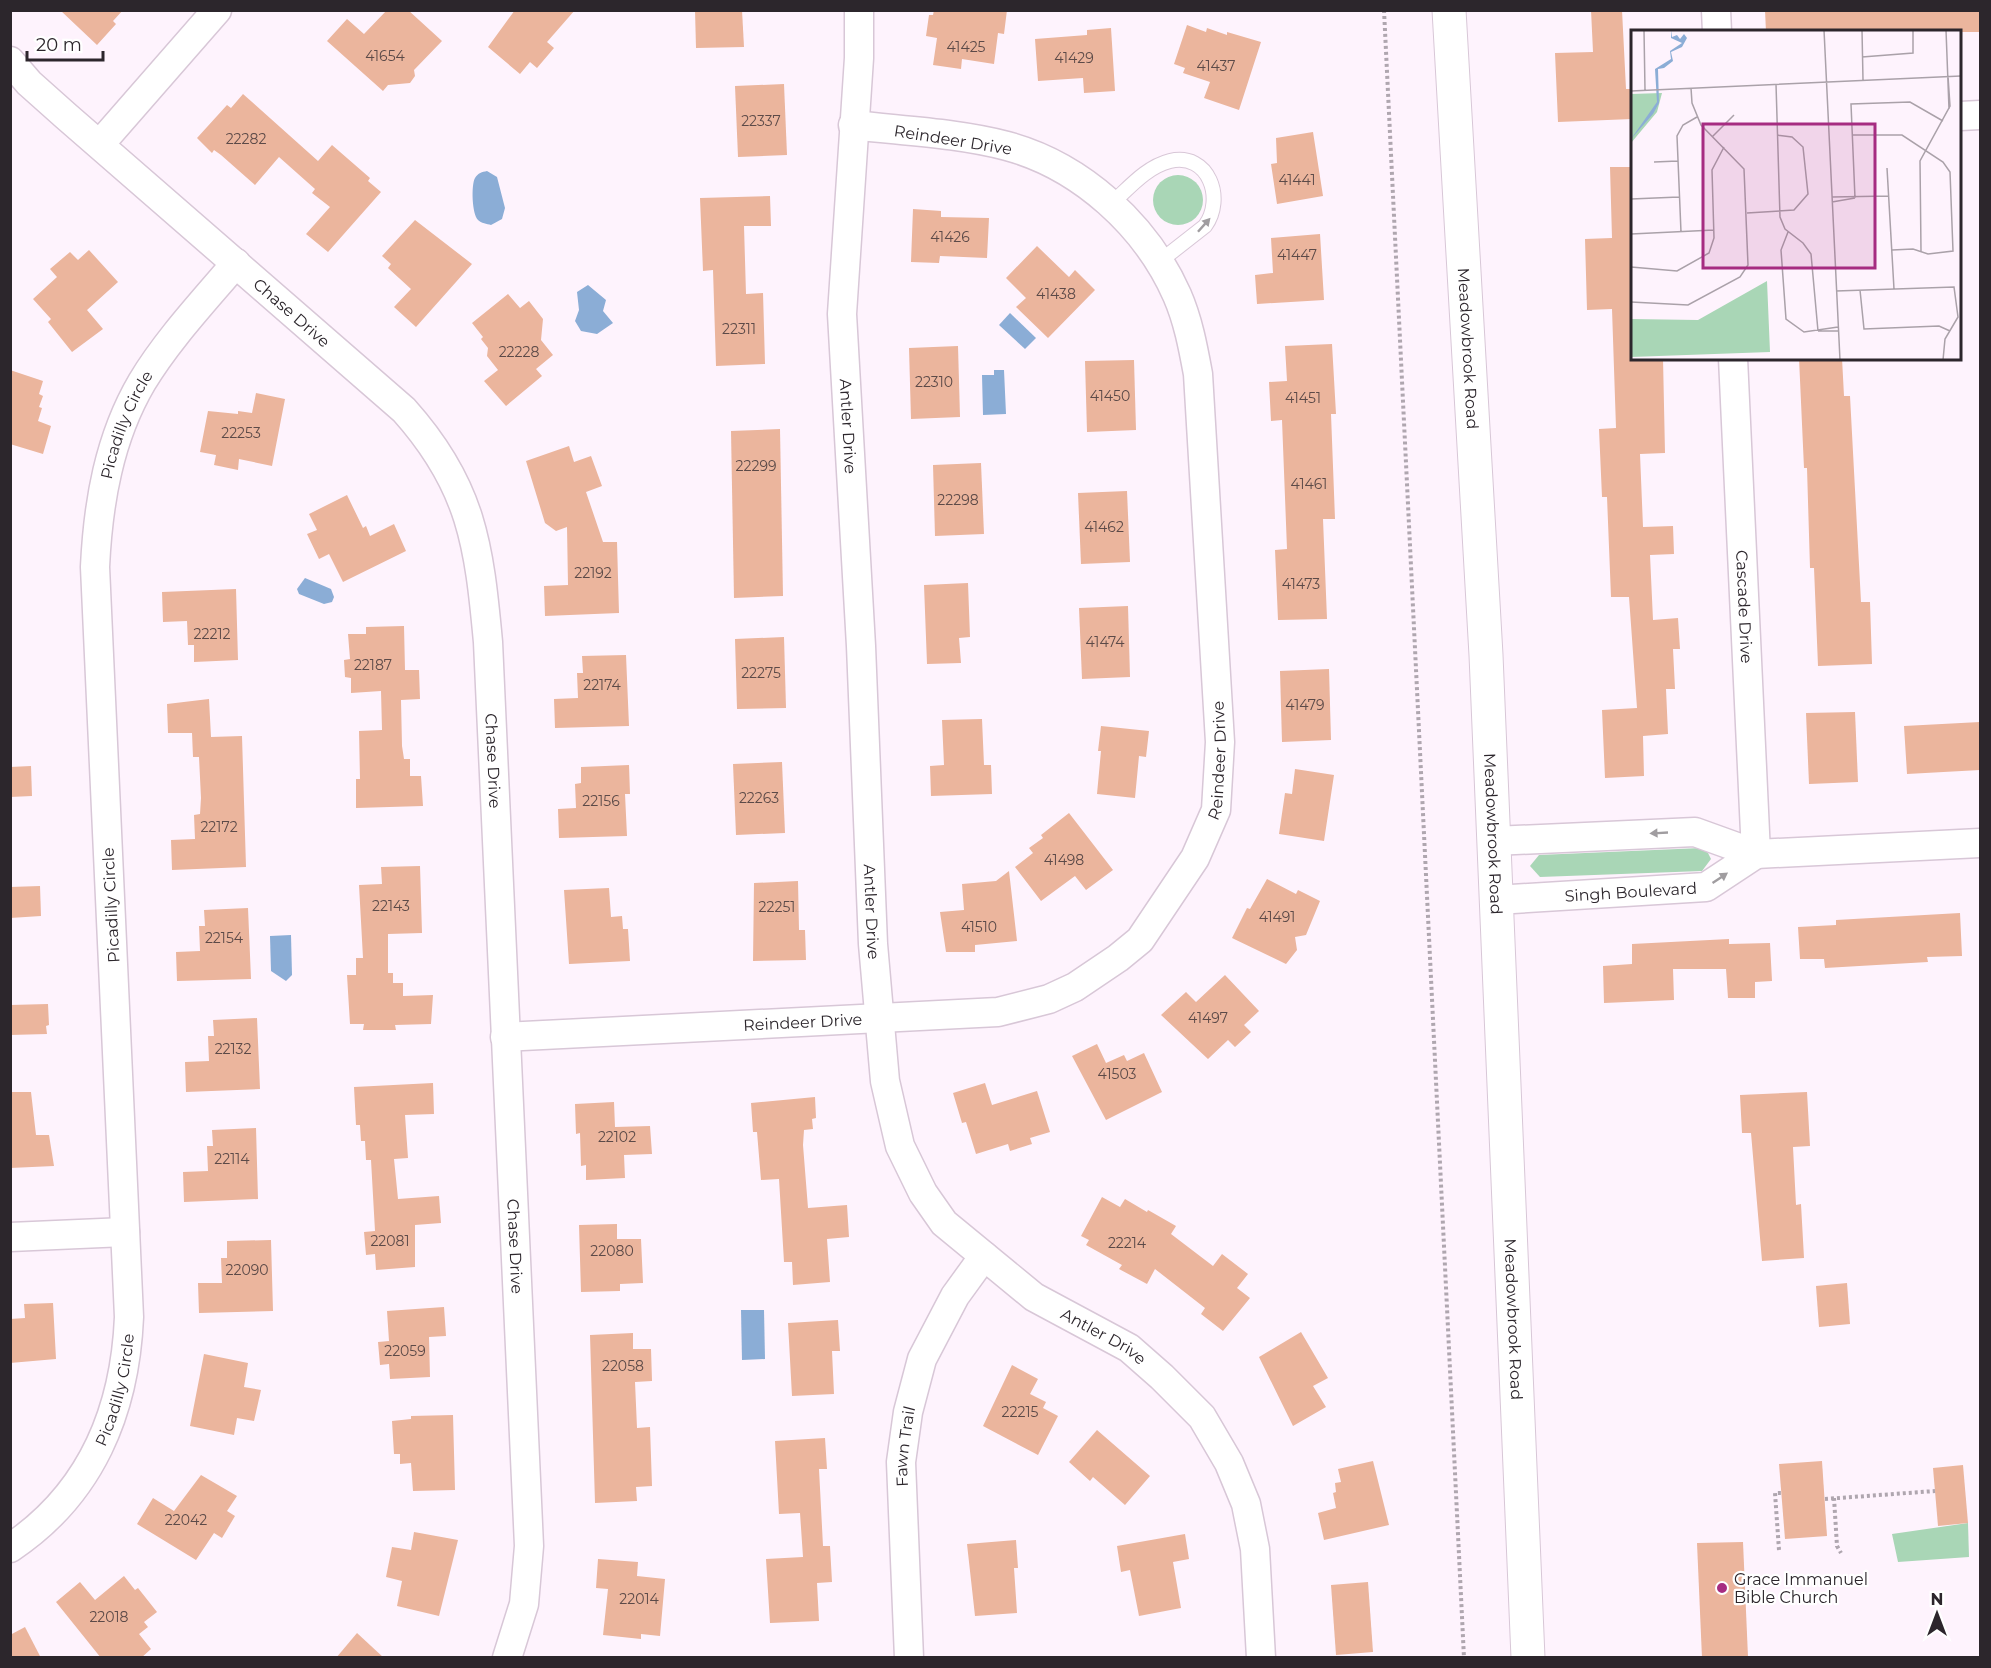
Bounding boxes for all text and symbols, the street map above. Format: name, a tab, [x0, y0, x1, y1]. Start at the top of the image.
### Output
scale bar	[27, 24, 104, 62]
inset map	[1631, 30, 1961, 360]
text: 20 m	[36, 34, 82, 56]
house number: 41425	[946, 38, 986, 56]
house number: 41654	[365, 47, 406, 65]
house number: 41429	[1054, 49, 1094, 67]
house number: 41437	[1197, 57, 1235, 75]
house number: 22337	[741, 112, 781, 130]
street label: Reindeer Drive	[893, 121, 1013, 159]
house number: 22282	[226, 130, 266, 148]
house number: 41441	[1278, 171, 1316, 189]
one-way arrow	[1197, 217, 1211, 232]
house number: 41426	[930, 228, 970, 246]
house number: 41447	[1277, 246, 1317, 264]
street label: Meadowbrook Road	[1454, 267, 1483, 430]
street label: Chase Drive	[250, 274, 334, 351]
house number: 41438	[1036, 285, 1076, 303]
house number: 22311	[722, 320, 756, 338]
house number: 22228	[499, 343, 539, 361]
street label: Picadilly Circle	[96, 367, 156, 481]
house number: 22310	[915, 373, 953, 391]
street label: Antler Drive	[836, 378, 861, 474]
house number: 41450	[1090, 387, 1130, 405]
house number: 41451	[1285, 389, 1321, 407]
house number: 22253	[221, 424, 261, 442]
house number: 22299	[736, 457, 776, 475]
house number: 41461	[1291, 475, 1327, 493]
house number: 22298	[937, 491, 979, 509]
house number: 41462	[1084, 518, 1124, 536]
street label: Cascade Drive	[1732, 550, 1757, 664]
house number: 22192	[574, 564, 612, 582]
house number: 41473	[1282, 575, 1320, 593]
house number: 22212	[194, 625, 230, 643]
house number: 41474	[1085, 633, 1125, 651]
house number: 22187	[354, 656, 392, 674]
house number: 22275	[741, 664, 781, 682]
house number: 22174	[583, 676, 622, 694]
house number: 41479	[1285, 696, 1325, 714]
street label: Reindeer Drive	[1203, 700, 1230, 823]
street label: Chase Drive	[482, 713, 505, 809]
street label: Meadowbrook Road	[1481, 753, 1506, 915]
house number: 22263	[739, 789, 779, 807]
house number: 22156	[582, 792, 620, 810]
house number: 22172	[200, 818, 238, 836]
one-way arrow	[1650, 829, 1669, 838]
street label: Picadilly Circle	[98, 847, 124, 963]
house number: 41498	[1044, 851, 1084, 869]
street label: Antler Drive	[860, 864, 884, 960]
one-way arrow	[1712, 872, 1728, 883]
street label: Singh Boulevard	[1564, 878, 1698, 905]
house number: 22143	[372, 897, 410, 915]
house number: 22251	[759, 898, 795, 916]
house number: 41491	[1259, 908, 1295, 926]
house number: 41510	[961, 918, 997, 936]
house number: 22154	[205, 929, 244, 947]
street label: Reindeer Drive	[743, 1009, 863, 1034]
house number: 41497	[1188, 1009, 1228, 1027]
house number: 22132	[215, 1040, 251, 1058]
house number: 41503	[1098, 1065, 1137, 1083]
house number: 22102	[598, 1128, 636, 1146]
house number: 22114	[214, 1150, 250, 1168]
street label: Chase Drive	[504, 1198, 527, 1294]
house number: 22081	[370, 1232, 410, 1250]
house number: 22214	[1108, 1234, 1147, 1252]
street label: Meadowbrook Road	[1501, 1238, 1527, 1401]
house number: 22080	[590, 1242, 634, 1260]
house number: 22090	[226, 1261, 268, 1279]
street label: Antler Drive	[1058, 1304, 1150, 1368]
street label: Picadilly Circle	[91, 1333, 137, 1449]
house number: 22059	[384, 1342, 426, 1360]
house number: 22058	[602, 1357, 644, 1375]
house number: 22215	[1002, 1403, 1038, 1421]
street label: Fawn Trail	[891, 1404, 919, 1487]
house number: 22042	[165, 1511, 207, 1529]
place label: Grace Immanuel Bible Church	[1734, 1570, 1868, 1607]
marker: Grace Immanuel Bible Church	[1715, 1581, 1729, 1595]
north arrow	[1907, 1584, 1967, 1644]
house number: 22014	[619, 1590, 659, 1608]
text: N	[1931, 1590, 1943, 1609]
house number: 22018	[89, 1608, 129, 1626]

